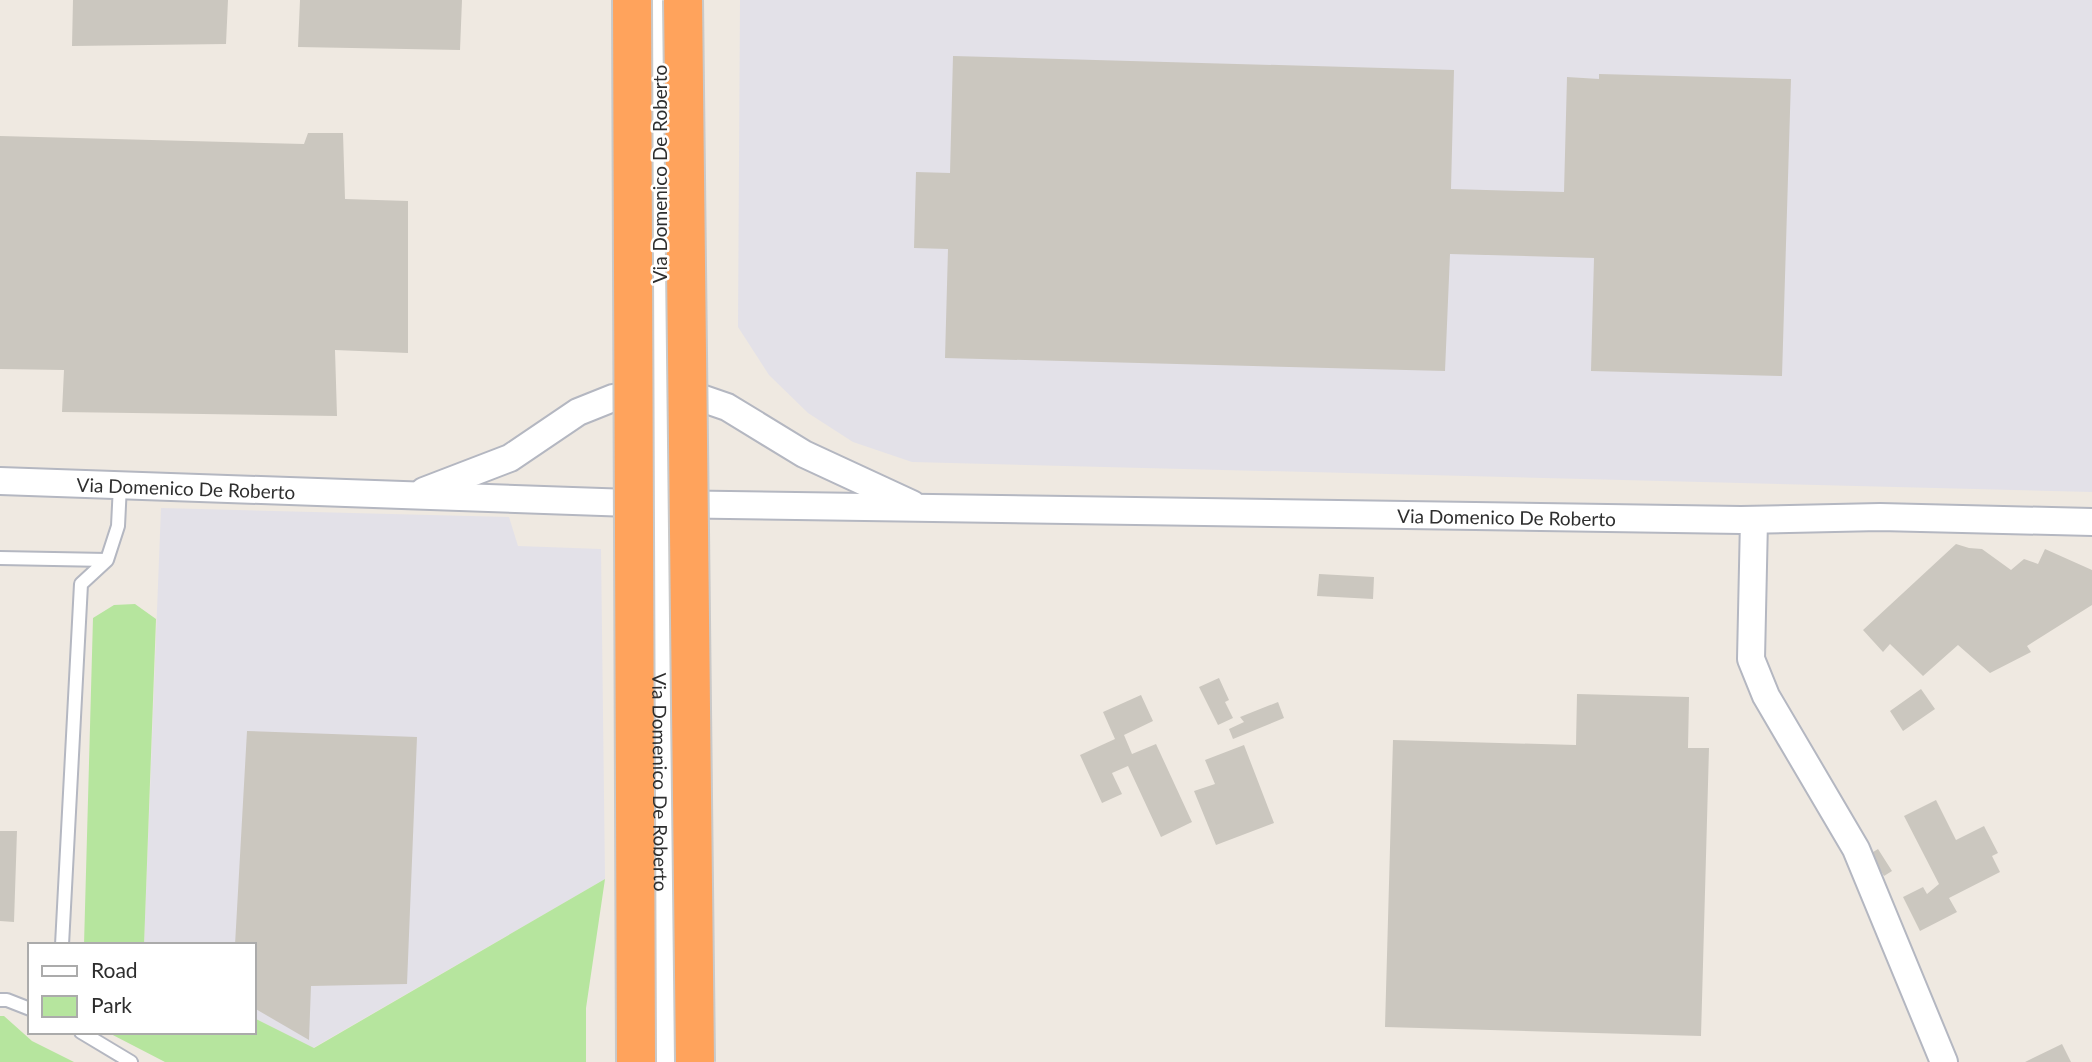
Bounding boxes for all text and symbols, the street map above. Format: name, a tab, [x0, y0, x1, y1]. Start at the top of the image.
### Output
street label: Via Domenico De Roberto	[648, 65, 671, 283]
street label: Via Domenico De Roberto	[76, 472, 296, 503]
street label: Via Domenico De Roberto	[1397, 503, 1616, 530]
street label: Via Domenico De Roberto	[649, 673, 673, 891]
legend	[28, 943, 256, 1034]
text: Road	[91, 957, 138, 982]
text: Park	[91, 992, 132, 1017]

